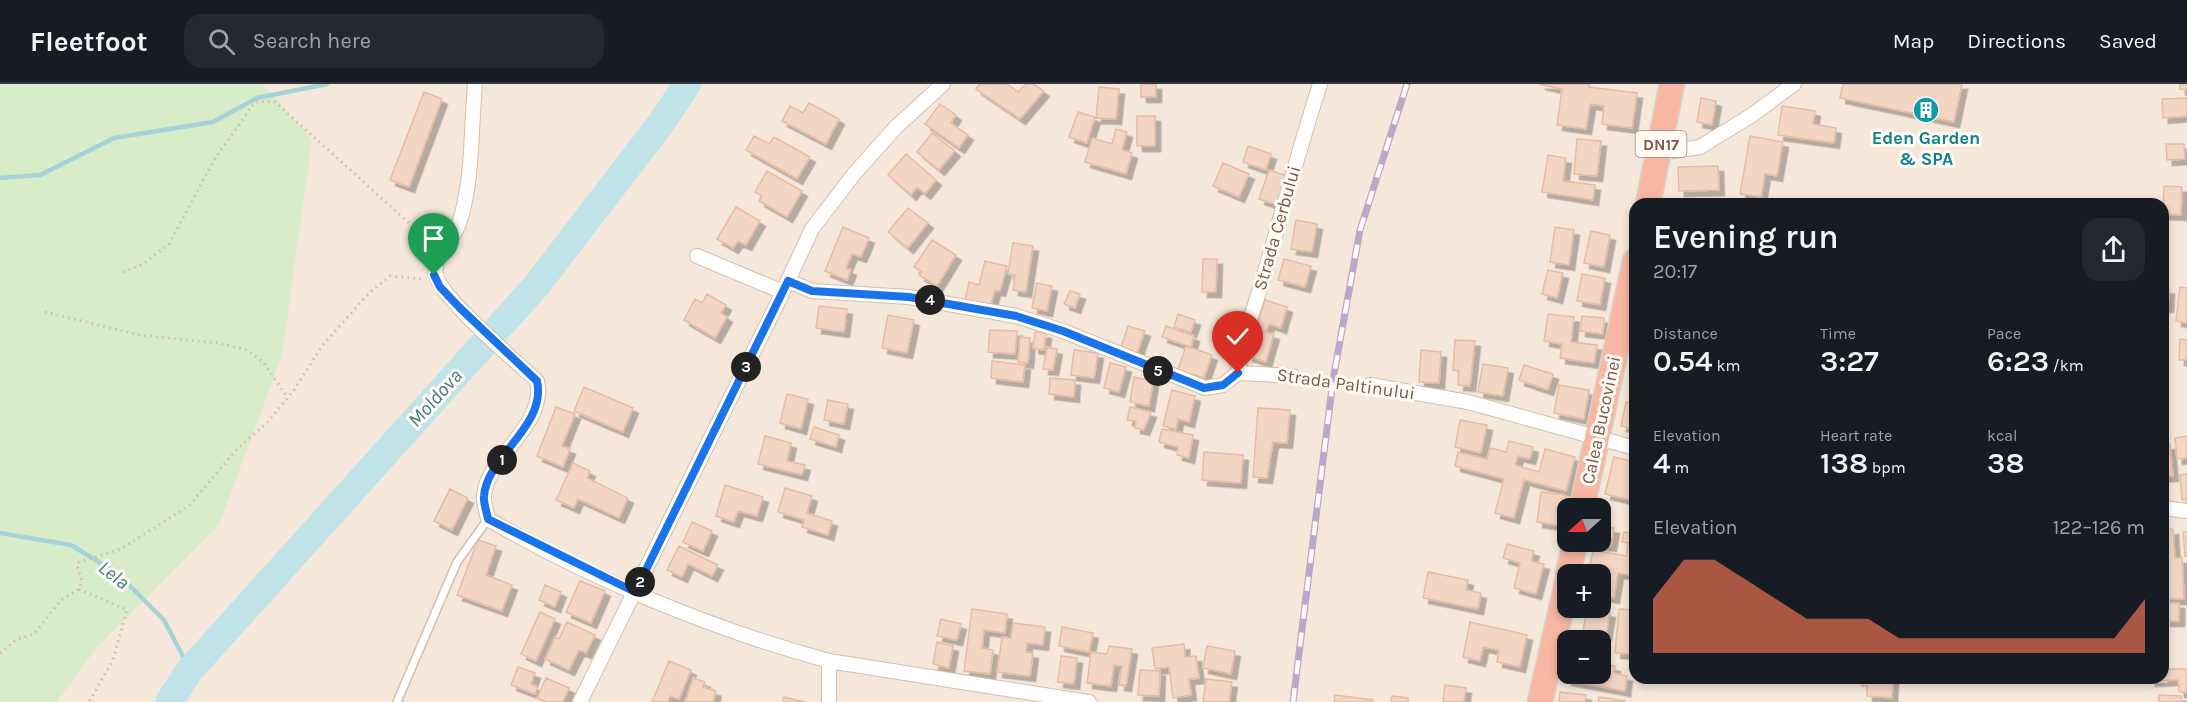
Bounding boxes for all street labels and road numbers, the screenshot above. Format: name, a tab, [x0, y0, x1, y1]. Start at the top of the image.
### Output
road number: DN17	[1636, 131, 1686, 157]
street label: Strada Cerbului	[1249, 163, 1305, 293]
street label: Calea Bucovinei	[1577, 354, 1625, 486]
street label: Strada Paltinului	[1276, 363, 1416, 405]

